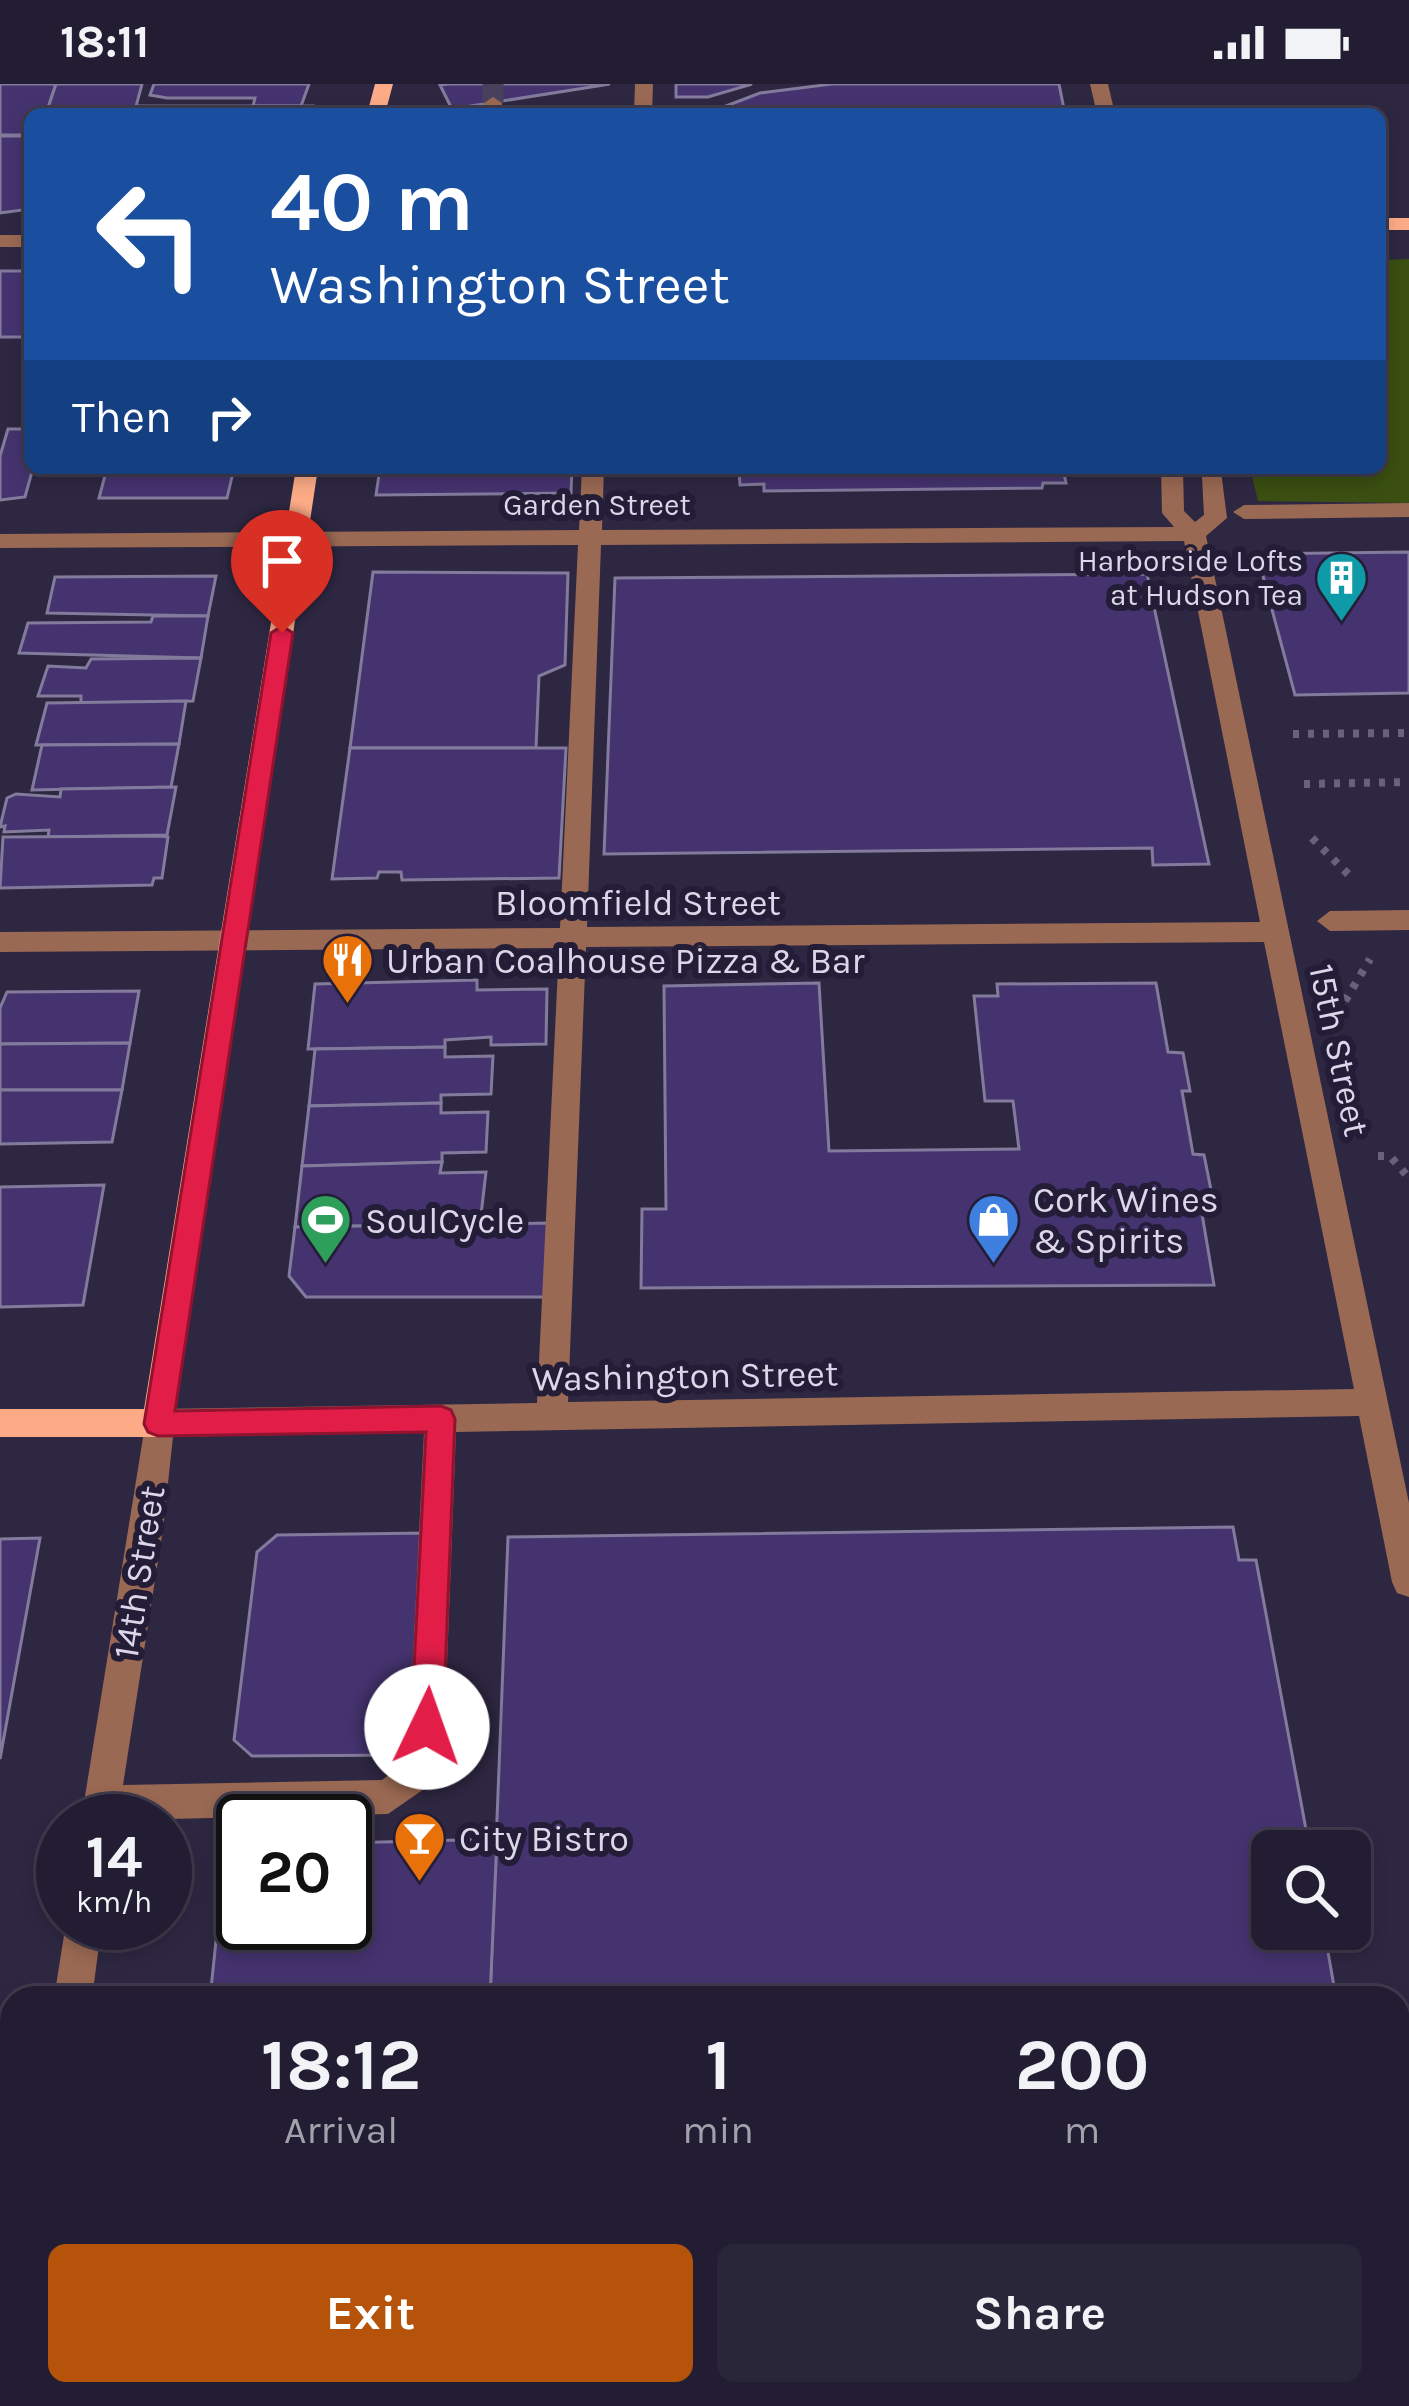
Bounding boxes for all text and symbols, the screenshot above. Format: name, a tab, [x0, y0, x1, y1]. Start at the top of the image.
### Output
text: 18:11	[60, 16, 149, 68]
text: 40 m	[270, 153, 474, 251]
icon: left	[72, 156, 228, 312]
text: Washington Street	[270, 253, 730, 317]
icon: right	[196, 384, 262, 450]
text: Then	[72, 391, 172, 443]
street label: Garden Street	[503, 487, 691, 523]
pin	[231, 510, 333, 633]
icon: arrive	[249, 528, 315, 594]
place label: Harborside Lofts at Hudson Tea	[1078, 543, 1303, 613]
building icon: Harborside Lofts at Hudson Tea	[1314, 550, 1370, 624]
street label: Bloomfield Street	[495, 882, 781, 924]
restaurant icon: Urban Coalhouse Pizza & Bar	[319, 932, 375, 1006]
place label: Urban Coalhouse Pizza & Bar	[386, 940, 866, 982]
street label: 15th Street	[1300, 960, 1378, 1140]
place label: Cork Wines & Spirits	[1033, 1179, 1219, 1262]
sports icon: SoulCycle	[298, 1192, 354, 1266]
shop icon: Cork Wines & Spirits	[966, 1192, 1022, 1266]
place label: SoulCycle	[365, 1200, 524, 1242]
street label: Washington Street	[531, 1352, 839, 1400]
street label: 14th Street	[105, 1483, 173, 1662]
position arrow	[364, 1664, 490, 1790]
speed limit sign: 20	[216, 1794, 372, 1950]
bar icon: City Bistro	[392, 1810, 448, 1884]
place label: City Bistro	[459, 1818, 629, 1860]
text: 14	[85, 1822, 143, 1892]
map controls	[1251, 1830, 1371, 1950]
button: search	[1251, 1830, 1371, 1950]
text: km/h	[76, 1884, 152, 1920]
text: 18:12	[261, 2023, 422, 2107]
text: 1	[705, 2023, 731, 2107]
text: 200	[1015, 2023, 1149, 2107]
text: Arrival	[284, 2107, 398, 2153]
text: min	[682, 2107, 754, 2153]
text: m	[1064, 2107, 1100, 2153]
button: Exit	[48, 2244, 693, 2382]
button: Share	[717, 2244, 1362, 2382]

